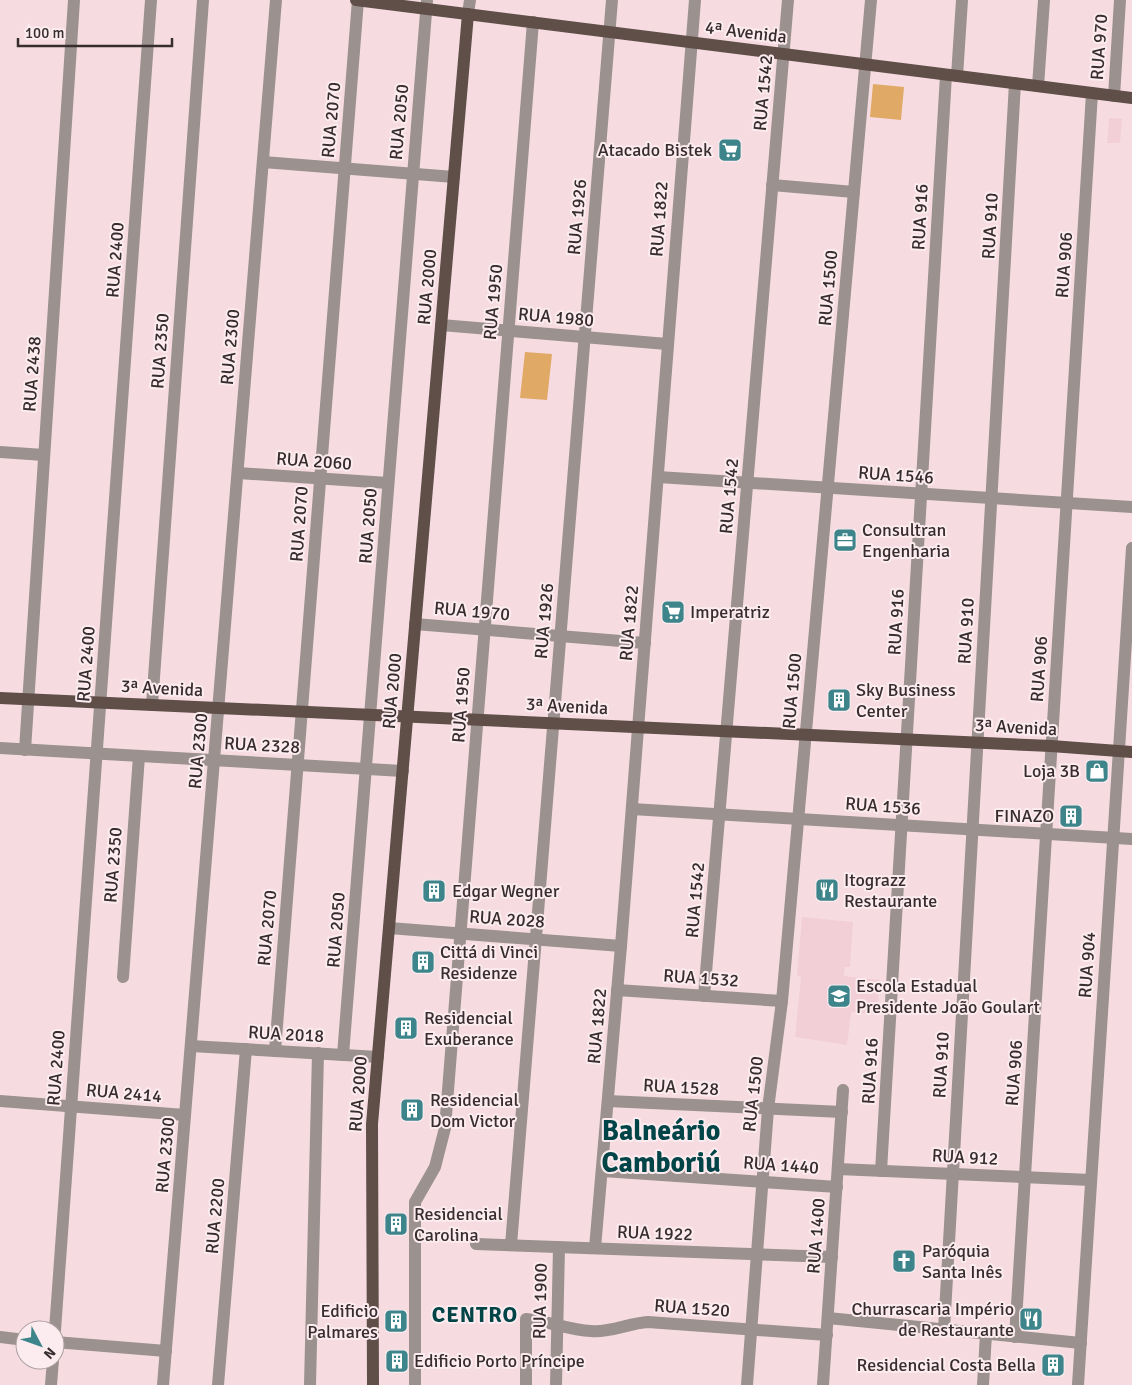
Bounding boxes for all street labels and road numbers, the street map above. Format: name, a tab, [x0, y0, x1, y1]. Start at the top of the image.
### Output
street label: RUA 970	[1086, 13, 1112, 81]
street label: 4ª Avenida	[704, 16, 788, 48]
street label: RUA 1542	[749, 54, 777, 132]
street label: RUA 2070	[317, 81, 345, 159]
street label: RUA 2050	[385, 83, 413, 161]
street label: RUA 1926	[563, 178, 591, 256]
street label: RUA 1822	[645, 180, 673, 258]
street label: RUA 916	[907, 183, 933, 251]
street label: RUA 910	[977, 192, 1003, 260]
street label: RUA 2400	[101, 221, 129, 299]
street label: RUA 906	[1051, 231, 1077, 299]
street label: RUA 2000	[413, 248, 441, 326]
street label: RUA 1500	[814, 249, 842, 327]
street label: RUA 1950	[479, 263, 507, 341]
street label: RUA 1980	[517, 303, 595, 331]
street label: RUA 2300	[216, 308, 244, 386]
street label: RUA 2350	[146, 312, 174, 390]
street label: RUA 2438	[18, 335, 46, 413]
street label: RUA 2060	[275, 447, 353, 475]
street label: RUA 1542	[715, 457, 743, 535]
street label: RUA 1546	[857, 461, 935, 489]
street label: RUA 2070	[285, 485, 313, 563]
street label: RUA 2050	[354, 487, 382, 565]
street label: RUA 1926	[530, 582, 558, 660]
street label: RUA 1822	[615, 584, 643, 662]
street label: RUA 916	[883, 588, 909, 656]
street label: RUA 1970	[433, 597, 511, 625]
street label: RUA 910	[953, 597, 979, 665]
street label: RUA 2400	[72, 625, 100, 703]
street label: RUA 906	[1026, 635, 1052, 703]
street label: RUA 2000	[378, 652, 406, 730]
street label: RUA 1500	[778, 652, 806, 730]
street label: RUA 1950	[447, 666, 475, 744]
street label: 3ª Avenida	[120, 675, 204, 701]
street label: 3ª Avenida	[525, 693, 609, 719]
street label: RUA 2300	[184, 712, 212, 790]
street label: 3ª Avenida	[974, 714, 1058, 740]
street label: RUA 2328	[223, 732, 301, 758]
street label: RUA 1536	[844, 792, 922, 820]
street label: RUA 2350	[99, 826, 127, 904]
street label: RUA 1542	[681, 861, 709, 939]
street label: RUA 2070	[253, 889, 281, 967]
street label: RUA 2050	[322, 891, 350, 969]
street label: RUA 2028	[468, 905, 546, 933]
street label: RUA 904	[1074, 931, 1100, 999]
street label: RUA 1532	[662, 964, 740, 992]
street label: RUA 1822	[583, 987, 611, 1065]
street label: RUA 2018	[247, 1021, 325, 1047]
street label: RUA 2400	[42, 1029, 70, 1107]
street label: RUA 910	[928, 1031, 954, 1099]
street label: RUA 916	[857, 1037, 883, 1105]
street label: RUA 906	[1001, 1039, 1027, 1107]
street label: RUA 2000	[344, 1055, 372, 1133]
street label: RUA 1500	[738, 1055, 768, 1133]
street label: RUA 1528	[642, 1074, 720, 1100]
street label: RUA 2414	[85, 1079, 163, 1107]
street label: RUA 2300	[151, 1116, 179, 1194]
street label: RUA 912	[931, 1144, 999, 1170]
street label: RUA 1440	[742, 1151, 820, 1179]
street label: RUA 2200	[201, 1177, 229, 1255]
street label: RUA 1400	[802, 1197, 830, 1275]
street label: RUA 1922	[617, 1221, 693, 1245]
street label: RUA 1900	[528, 1263, 552, 1339]
street label: RUA 1520	[653, 1294, 731, 1322]

